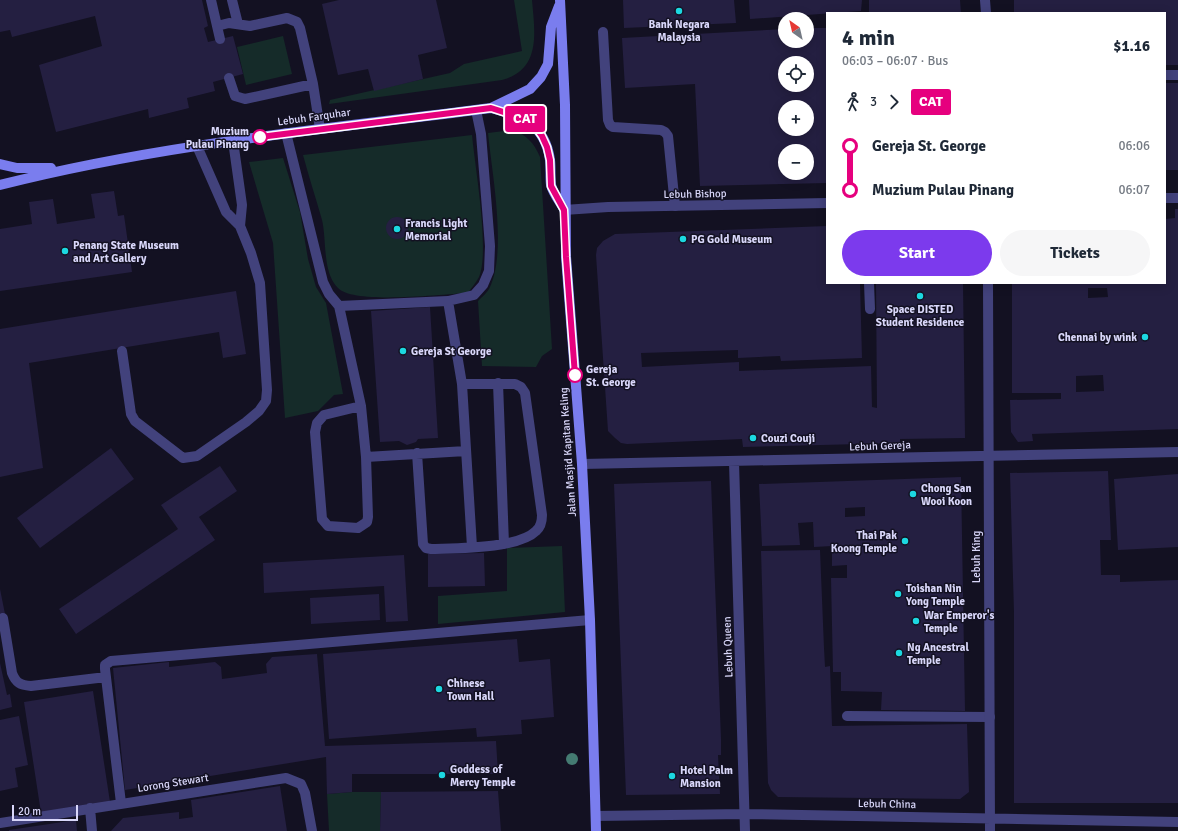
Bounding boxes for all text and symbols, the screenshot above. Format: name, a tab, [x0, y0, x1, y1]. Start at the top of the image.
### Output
marker: Bank Negara Malaysia	[674, 6, 684, 16]
north arrow	[778, 12, 814, 48]
map controls	[778, 12, 814, 180]
place label: Bank Negara Malaysia	[648, 18, 710, 44]
text: 4 min	[842, 24, 895, 51]
text: $1.16	[1113, 37, 1150, 55]
text: 06:03 – 06:07 · Bus	[842, 53, 948, 69]
button: locate	[778, 56, 814, 92]
icon: walk	[842, 91, 864, 113]
icon: forward	[883, 91, 905, 113]
text: CAT	[919, 93, 943, 110]
text: 3	[870, 94, 877, 110]
button: +	[778, 100, 814, 136]
street label: Lebuh Farquhar	[277, 105, 351, 129]
line badge: CAT	[502, 106, 548, 132]
text: CAT	[513, 110, 537, 127]
place label: Muzium Pulau Pinang	[186, 125, 249, 151]
marker: Muzium Pulau Pinang	[252, 129, 268, 145]
text: Gereja St. George	[872, 137, 986, 155]
text: 06:06	[1118, 138, 1150, 154]
button: −	[778, 144, 814, 180]
text: Muzium Pulau Pinang	[872, 181, 1014, 199]
text: 06:07	[1118, 182, 1150, 198]
street label: Lebuh Bishop	[663, 187, 727, 201]
place label: Francis Light Memorial	[405, 217, 467, 243]
marker: Francis Light Memorial	[392, 224, 402, 234]
button: Start	[842, 230, 992, 276]
button: Tickets	[1000, 230, 1150, 276]
place label: PG Gold Museum	[691, 233, 772, 246]
marker: PG Gold Museum	[678, 234, 688, 244]
place label: Penang State Museum and Art Gallery	[73, 239, 179, 265]
marker: Penang State Museum and Art Gallery	[60, 246, 70, 256]
marker: Space DISTED Student Residence	[915, 291, 925, 301]
place label: Space DISTED Student Residence	[876, 303, 965, 329]
place label: Chennai by wink	[1058, 331, 1137, 344]
marker: Chennai by wink	[1140, 332, 1150, 342]
place label: Gereja St George	[411, 345, 492, 358]
marker: Gereja St George	[398, 346, 408, 356]
place label: Gereja St. George	[586, 363, 636, 389]
marker: Gereja St. George	[567, 367, 583, 383]
street label: Jalan Masjid Kapitan Keling	[557, 387, 579, 517]
place label: Couzi Couji	[761, 432, 815, 445]
marker: Couzi Couji	[748, 433, 758, 443]
street label: Lebuh Gereja	[849, 438, 911, 454]
place label: Chong San Wooi Koon	[921, 482, 972, 508]
marker: Chong San Wooi Koon	[908, 489, 918, 499]
place label: Thai Pak Koong Temple	[831, 529, 898, 555]
street label: Lebuh King	[970, 531, 983, 583]
marker: Thai Pak Koong Temple	[900, 536, 910, 546]
place label: Toishan Nin Yong Temple	[905, 582, 966, 608]
marker: Toishan Nin Yong Temple	[893, 589, 903, 599]
place label: War Emperor's Temple	[924, 609, 994, 635]
street label: Lebuh Queen	[720, 616, 736, 678]
marker: War Emperor's Temple	[911, 616, 921, 626]
place label: Ng Ancestral Temple	[907, 641, 969, 667]
marker: Ng Ancestral Temple	[894, 648, 904, 658]
place label: Chinese Town Hall	[447, 677, 495, 703]
marker: Chinese Town Hall	[434, 684, 444, 694]
place label: Goddess of Mercy Temple	[450, 763, 516, 789]
place label: Hotel Palm Mansion	[680, 764, 733, 790]
marker: Goddess of Mercy Temple	[437, 770, 447, 780]
street label: Lorong Stewart	[137, 771, 210, 795]
marker: Hotel Palm Mansion	[667, 771, 677, 781]
street label: Lebuh China	[858, 797, 917, 811]
scale bar	[12, 803, 78, 822]
text: 20 m	[18, 805, 41, 818]

